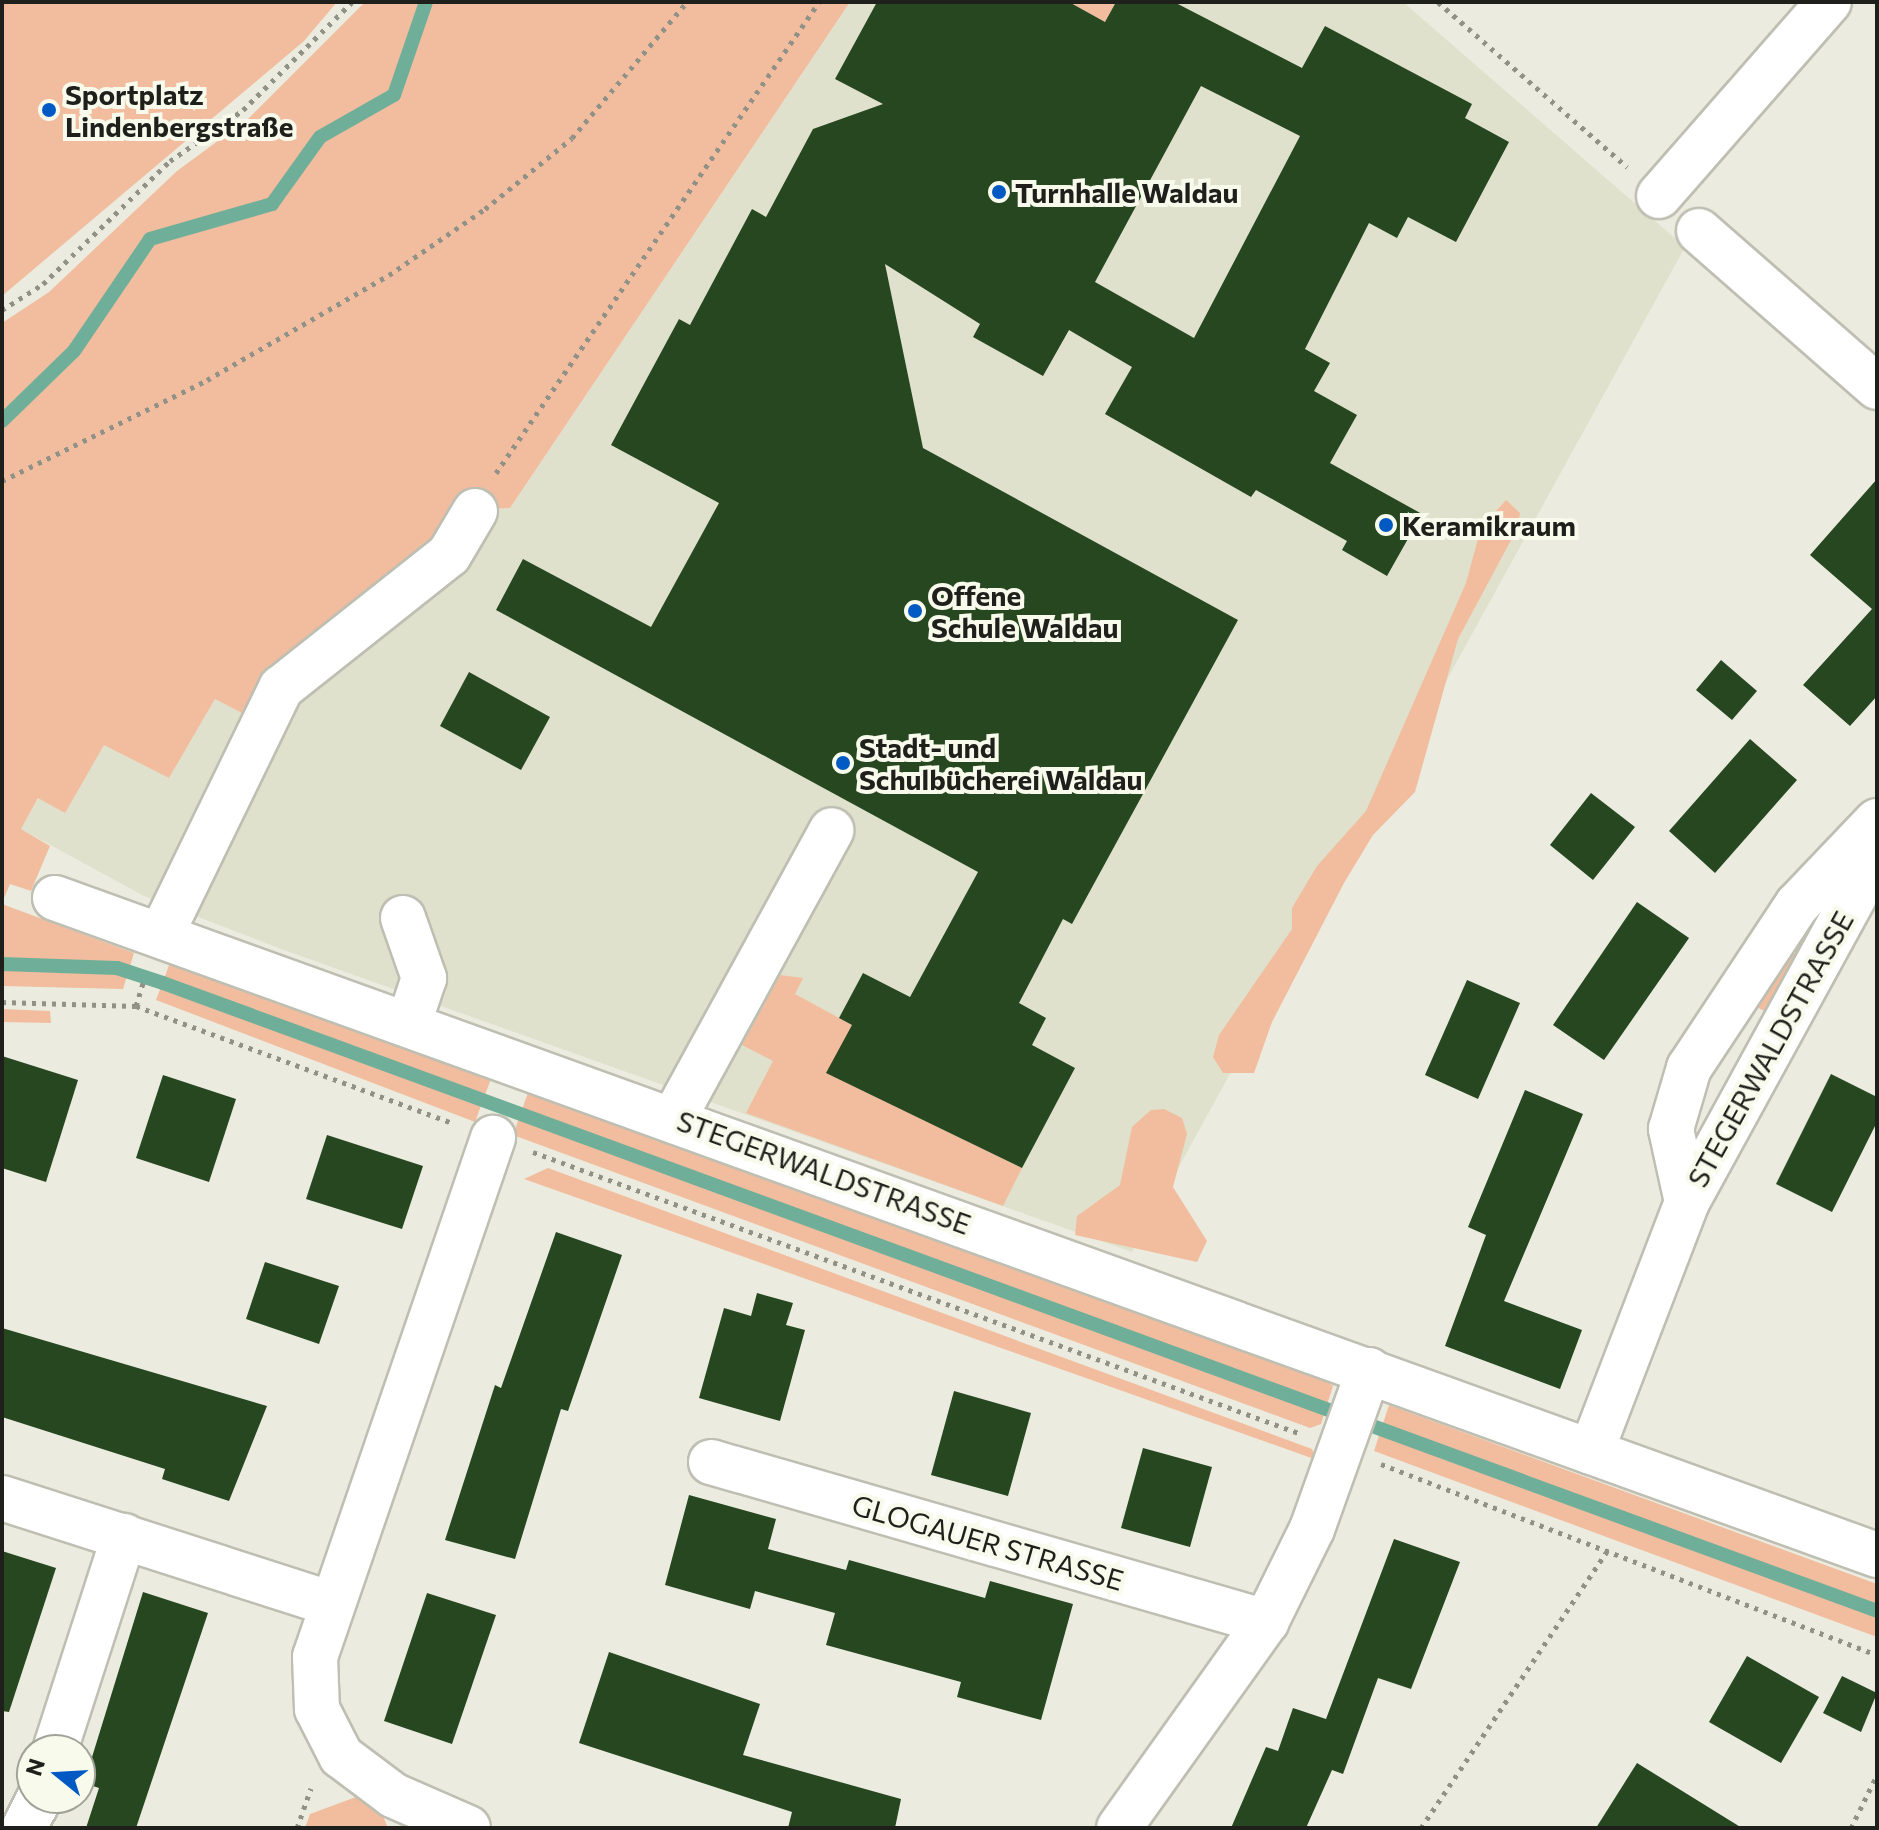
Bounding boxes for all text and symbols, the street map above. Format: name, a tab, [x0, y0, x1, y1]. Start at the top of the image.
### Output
place label: Sportplatz Lindenbergstraße	[65, 77, 293, 143]
marker: Sportplatz Lindenbergstraße	[40, 101, 58, 119]
place label: Turnhalle Waldau	[1015, 175, 1239, 209]
marker: Turnhalle Waldau	[990, 183, 1008, 201]
place label: Keramikraum	[1402, 508, 1576, 542]
marker: Keramikraum	[1377, 516, 1395, 534]
place label: Offene Schule Waldau	[931, 578, 1119, 644]
marker: Offene Schule Waldau	[906, 602, 924, 620]
place label: Stadt- und Schulbücherei Waldau	[859, 730, 1143, 796]
marker: Stadt- und Schulbücherei Waldau	[834, 754, 852, 772]
street label: STEGERWALDSTRASSE	[1680, 905, 1860, 1193]
street label: STEGERWALDSTRASSE	[673, 1103, 975, 1241]
street label: GLOGAUER STRASSE	[848, 1487, 1128, 1597]
north arrow	[16, 1734, 96, 1814]
text: N	[19, 1755, 50, 1779]

